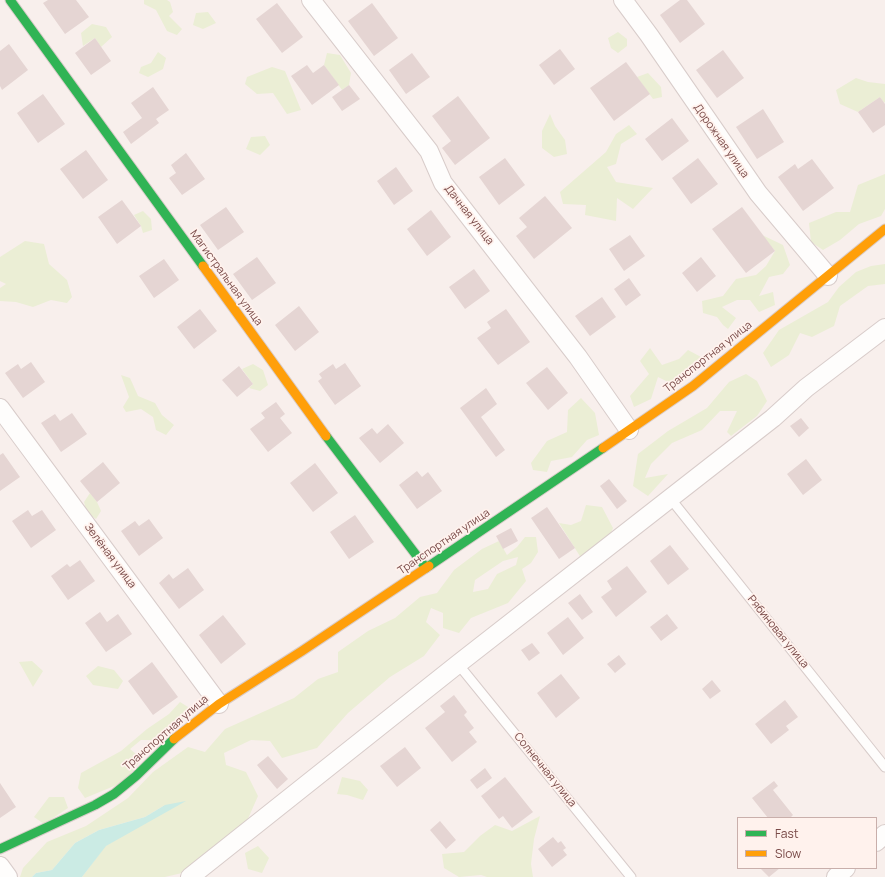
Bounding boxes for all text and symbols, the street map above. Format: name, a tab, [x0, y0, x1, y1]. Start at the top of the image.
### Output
street label: Дорожная улица	[691, 102, 751, 180]
street label: Дачная улица	[442, 183, 496, 247]
street label: Магистральная улица	[187, 228, 265, 328]
street label: Транспортная улица	[661, 319, 755, 395]
street label: Транспортная улица	[396, 506, 492, 578]
street label: Зелёная улица	[81, 521, 139, 591]
street label: Рябиновая улица	[745, 593, 811, 671]
street label: Транспортная улица	[121, 693, 211, 773]
street label: Солнечная улица	[511, 730, 579, 810]
legend	[737, 817, 877, 869]
text: Fast	[775, 825, 799, 842]
text: Slow	[775, 845, 801, 862]

